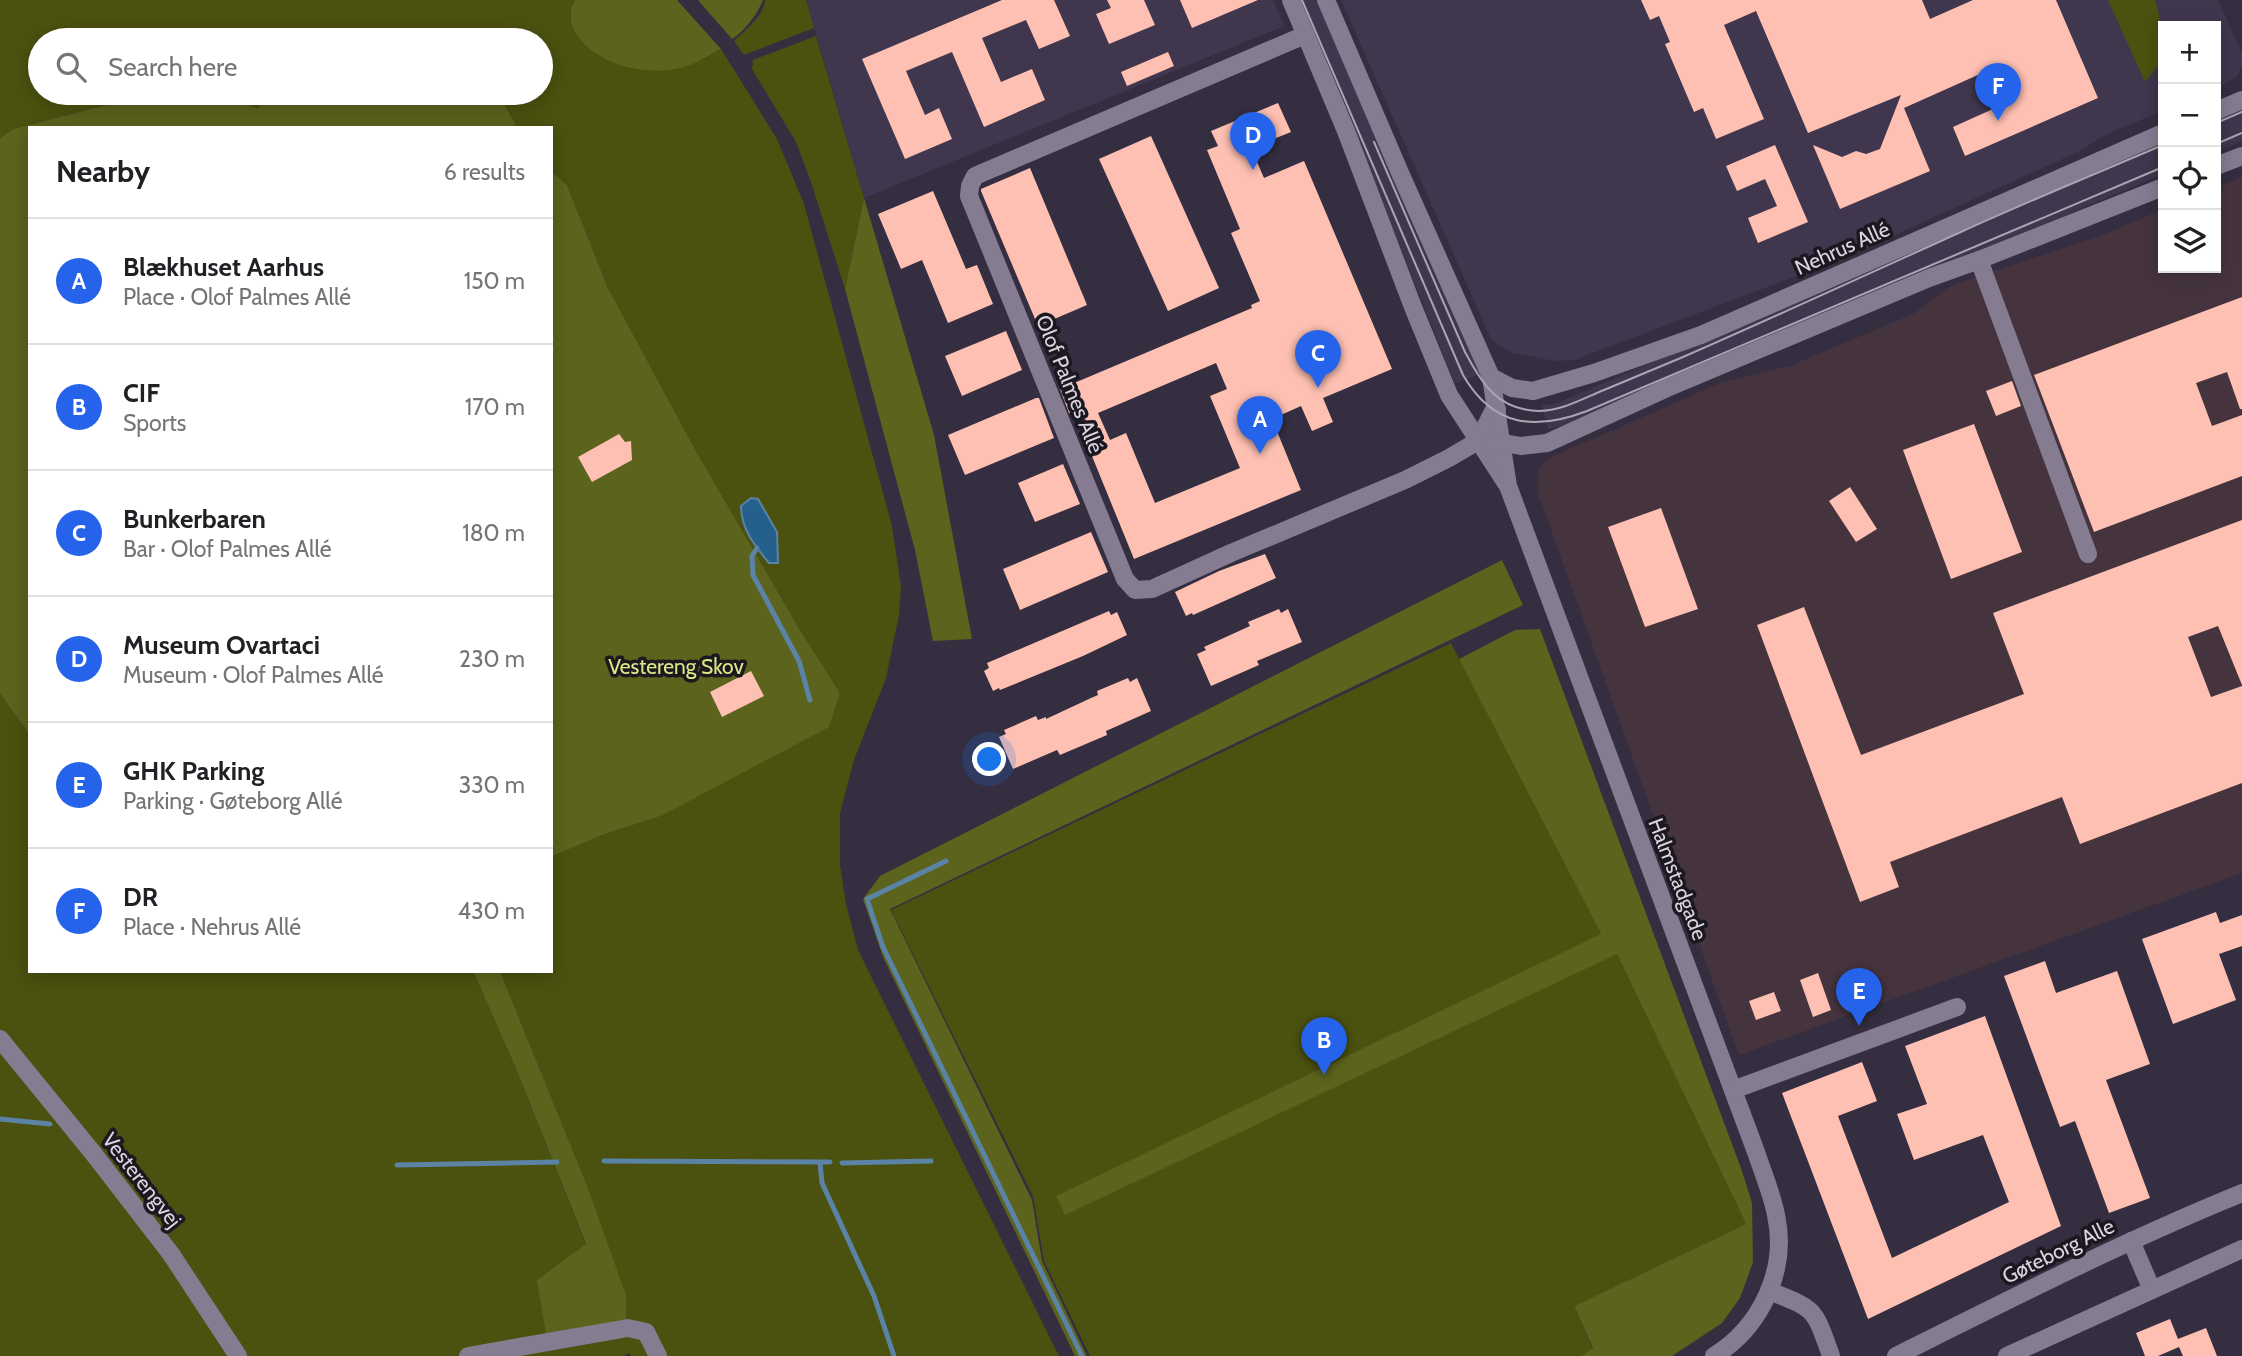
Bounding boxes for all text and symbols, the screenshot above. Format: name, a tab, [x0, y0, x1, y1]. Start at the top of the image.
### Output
map controls	[2158, 21, 2221, 273]
button: +	[2158, 21, 2221, 84]
search box	[28, 28, 553, 105]
icon: search	[52, 48, 90, 86]
text: Search here	[108, 51, 237, 83]
pin: F	[1975, 63, 2021, 121]
button: −	[2158, 84, 2221, 147]
pin: D	[1230, 112, 1276, 170]
button: locate	[2158, 147, 2221, 210]
text: Nearby	[56, 153, 150, 190]
text: 6 results	[444, 158, 525, 186]
button: layers	[2158, 210, 2221, 273]
street label: Nehrus Allé	[1791, 216, 1893, 280]
text: Blækhuset Aarhus	[123, 251, 324, 283]
text: A	[72, 267, 86, 295]
text: 150 m	[464, 267, 525, 295]
text: Place · Olof Palmes Allé	[123, 283, 351, 311]
street label: Olof Palmes Allé	[1031, 311, 1109, 457]
pin: C	[1295, 330, 1341, 388]
text: CIF	[123, 377, 160, 409]
text: B	[72, 393, 86, 421]
text: 170 m	[465, 393, 525, 421]
pin: A	[1237, 396, 1283, 454]
text: Sports	[123, 409, 186, 437]
text: Bunkerbaren	[123, 503, 266, 535]
text: C	[72, 519, 86, 547]
text: 180 m	[462, 519, 525, 547]
text: Bar · Olof Palmes Allé	[123, 535, 332, 563]
text: Museum Ovartaci	[123, 629, 320, 661]
text: D	[71, 645, 87, 673]
text: 230 m	[459, 645, 525, 673]
park label: Vestereng Skov	[608, 654, 744, 679]
text: Museum · Olof Palmes Allé	[123, 661, 383, 689]
your location	[972, 742, 1006, 776]
text: GHK Parking	[123, 755, 264, 787]
text: E	[72, 771, 86, 799]
text: 330 m	[459, 771, 525, 799]
text: Parking · Gøteborg Allé	[123, 787, 342, 815]
street label: Halmstadgade	[1643, 815, 1713, 944]
text: DR	[123, 881, 158, 913]
text: F	[73, 897, 85, 925]
text: 430 m	[458, 897, 525, 925]
text: Place · Nehrus Allé	[123, 913, 301, 941]
pin: E	[1836, 968, 1882, 1026]
pin: B	[1301, 1017, 1347, 1075]
street label: Vesterengvej	[96, 1128, 187, 1233]
street label: Gøteborg Alle	[1998, 1213, 2118, 1289]

